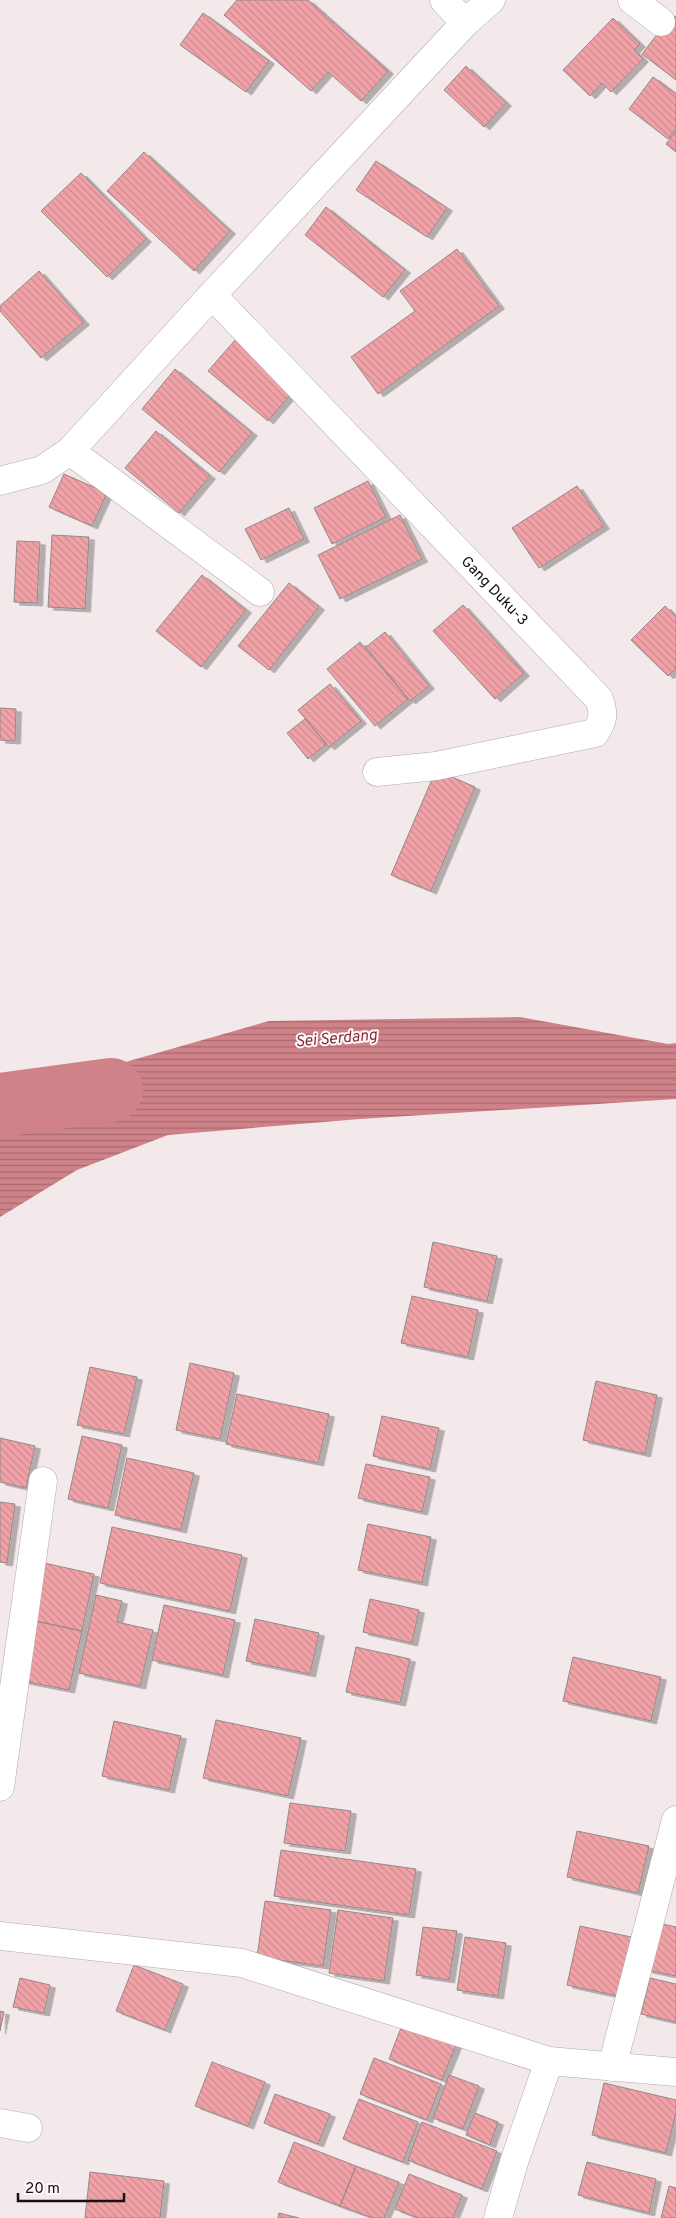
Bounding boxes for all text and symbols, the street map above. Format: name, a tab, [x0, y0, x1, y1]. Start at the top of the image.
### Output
street label: Gang Duku-3	[456, 553, 531, 630]
water label: Sei Serdang	[294, 1025, 378, 1053]
scale bar	[18, 2170, 124, 2202]
text: 20 m	[25, 2180, 60, 2199]

